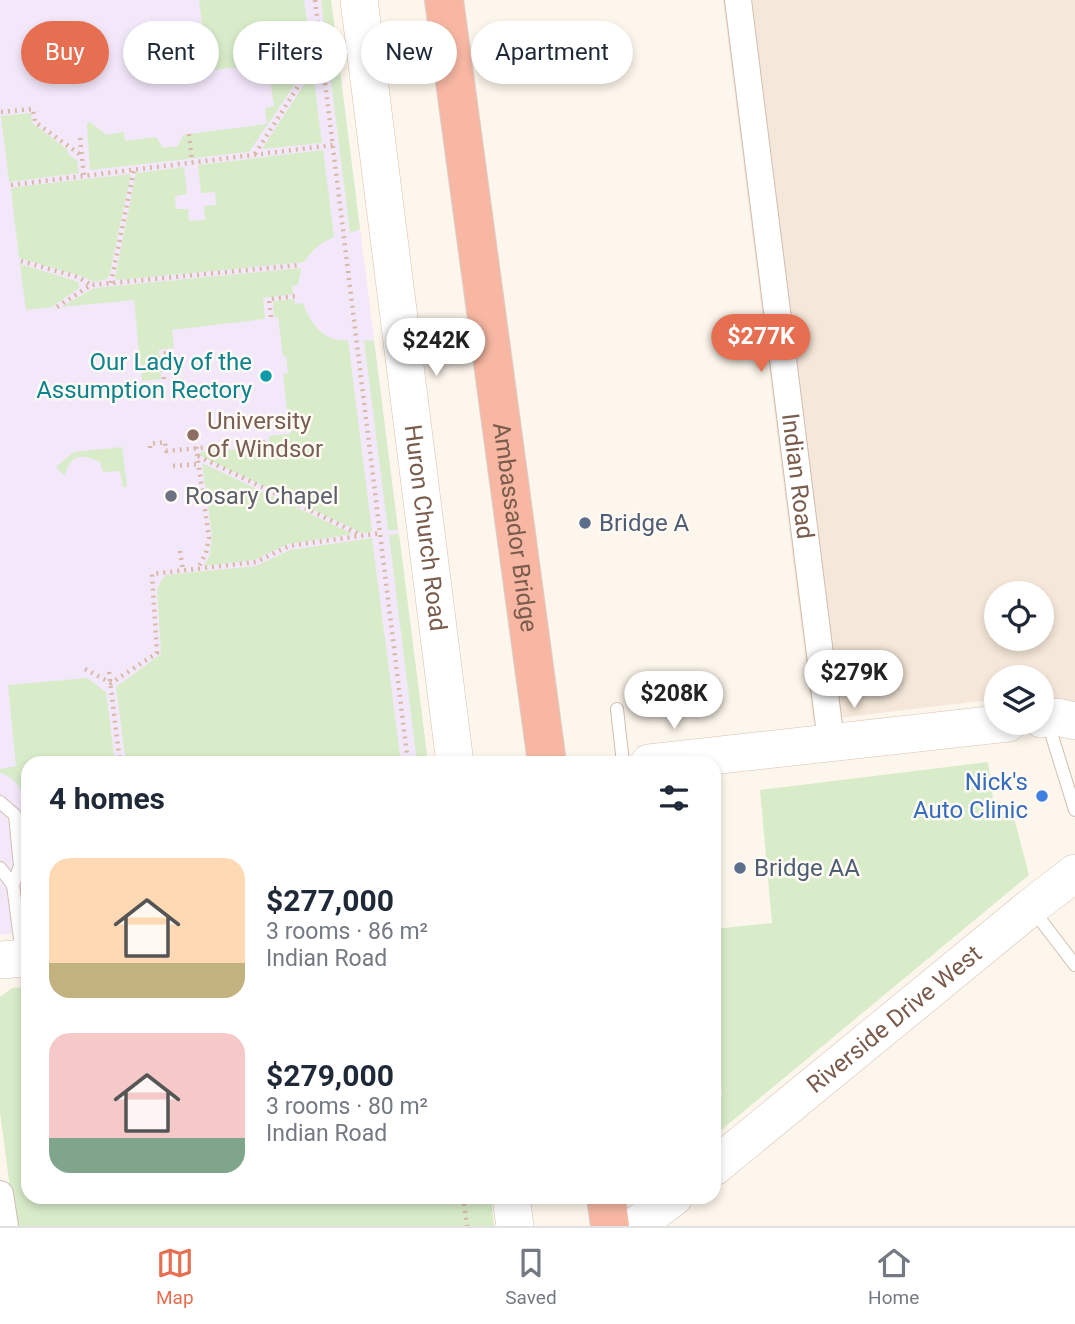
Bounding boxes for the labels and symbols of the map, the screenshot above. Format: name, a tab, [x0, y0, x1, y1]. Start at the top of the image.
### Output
pin: $277K	[712, 314, 810, 374]
pin: $242K	[387, 318, 485, 378]
place label: Our Lady of the Assumption Rectory	[36, 348, 253, 404]
marker: Our Lady of the Assumption Rectory	[258, 368, 274, 384]
place label: University of Windsor	[207, 407, 323, 463]
street label: Indian Road	[776, 412, 819, 541]
street label: Ambassador Bridge	[487, 421, 543, 634]
street label: Huron Church Road	[399, 423, 452, 633]
marker: University of Windsor	[185, 427, 201, 443]
place label: Rosary Chapel	[185, 482, 339, 510]
marker: Rosary Chapel	[163, 488, 179, 504]
place label: Bridge A	[599, 509, 690, 537]
marker: Bridge A	[577, 515, 593, 531]
pin: $279K	[805, 650, 903, 710]
pin: $208K	[625, 672, 723, 731]
place label: Nick's Auto Clinic	[913, 768, 1028, 824]
marker: Nick's Auto Clinic	[1034, 788, 1050, 804]
place label: Bridge AA	[754, 854, 860, 882]
marker: Bridge AA	[732, 860, 748, 876]
street label: Riverside Drive West	[801, 939, 987, 1099]

